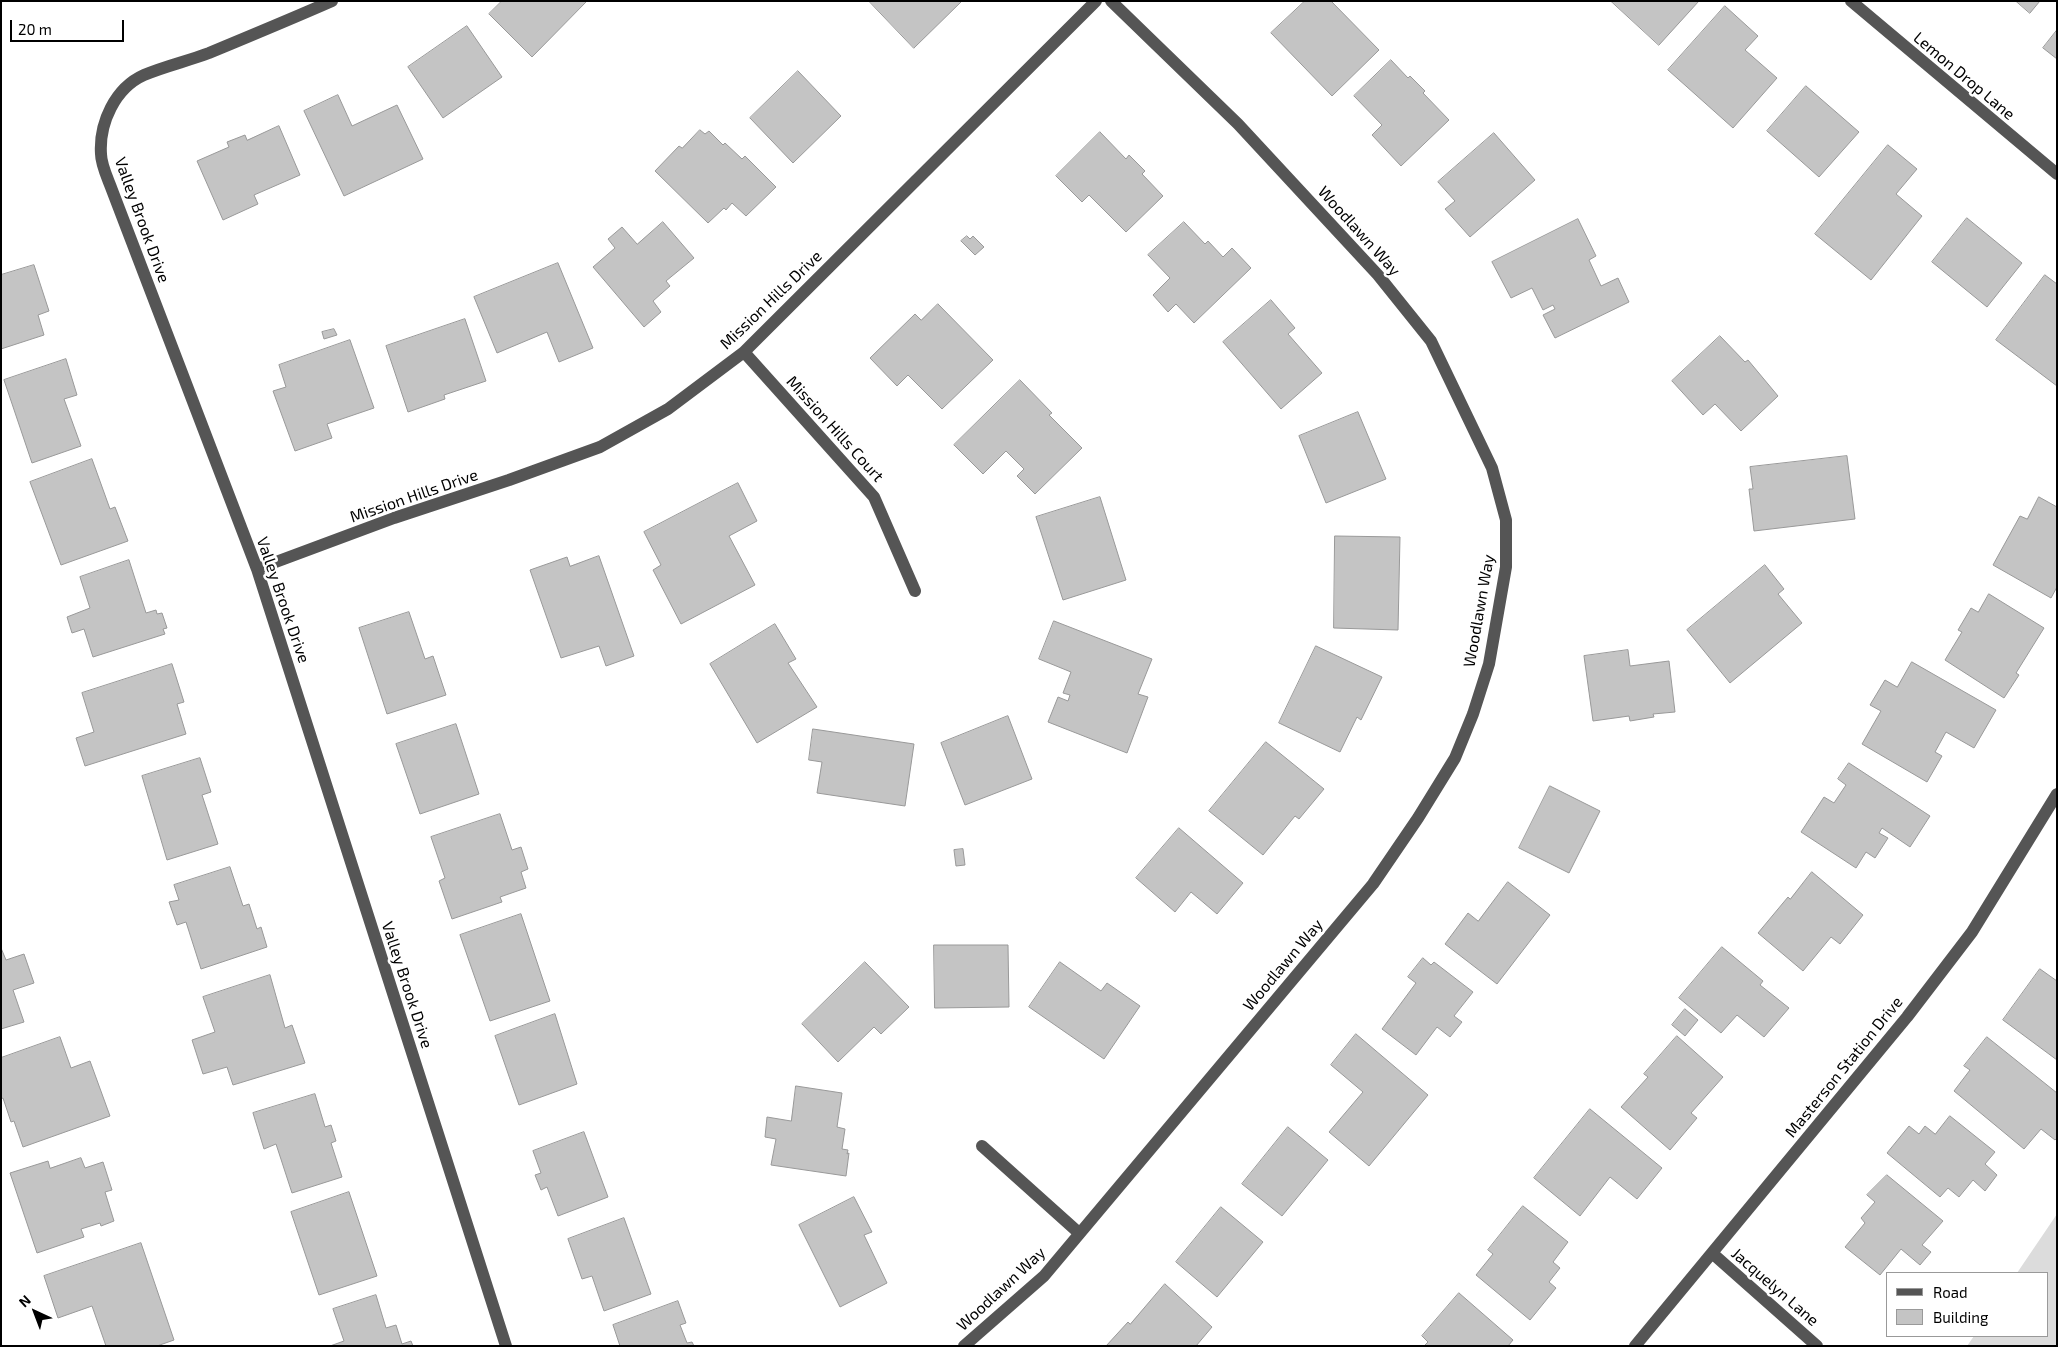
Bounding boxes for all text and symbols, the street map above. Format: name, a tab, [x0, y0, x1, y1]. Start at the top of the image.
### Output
scale bar	[12, 10, 126, 42]
text: 20 m	[18, 20, 52, 38]
street label: Lemon Drop Lane	[1909, 28, 2019, 124]
street label: Valley Brook Drive	[110, 155, 174, 285]
street label: Woodlawn Way	[1314, 182, 1404, 280]
street label: Mission Hills Drive	[716, 247, 826, 353]
street label: Mission Hills Court	[782, 372, 888, 486]
street label: Mission Hills Drive	[348, 465, 480, 527]
street label: Valley Brook Drive	[252, 534, 314, 666]
street label: Woodlawn Way	[1460, 553, 1498, 669]
street label: Woodlawn Way	[1239, 915, 1327, 1015]
street label: Valley Brook Drive	[377, 919, 437, 1051]
street label: Masterson Station Drive	[1781, 993, 1907, 1141]
street label: Woodlawn Way	[953, 1243, 1049, 1335]
street label: Jacquelyn Lane	[1727, 1244, 1823, 1330]
legend	[1886, 1272, 2048, 1337]
text: Road	[1933, 1283, 1968, 1301]
north arrow	[10, 1287, 60, 1337]
text: N	[15, 1291, 34, 1310]
text: Building	[1933, 1308, 1988, 1326]

